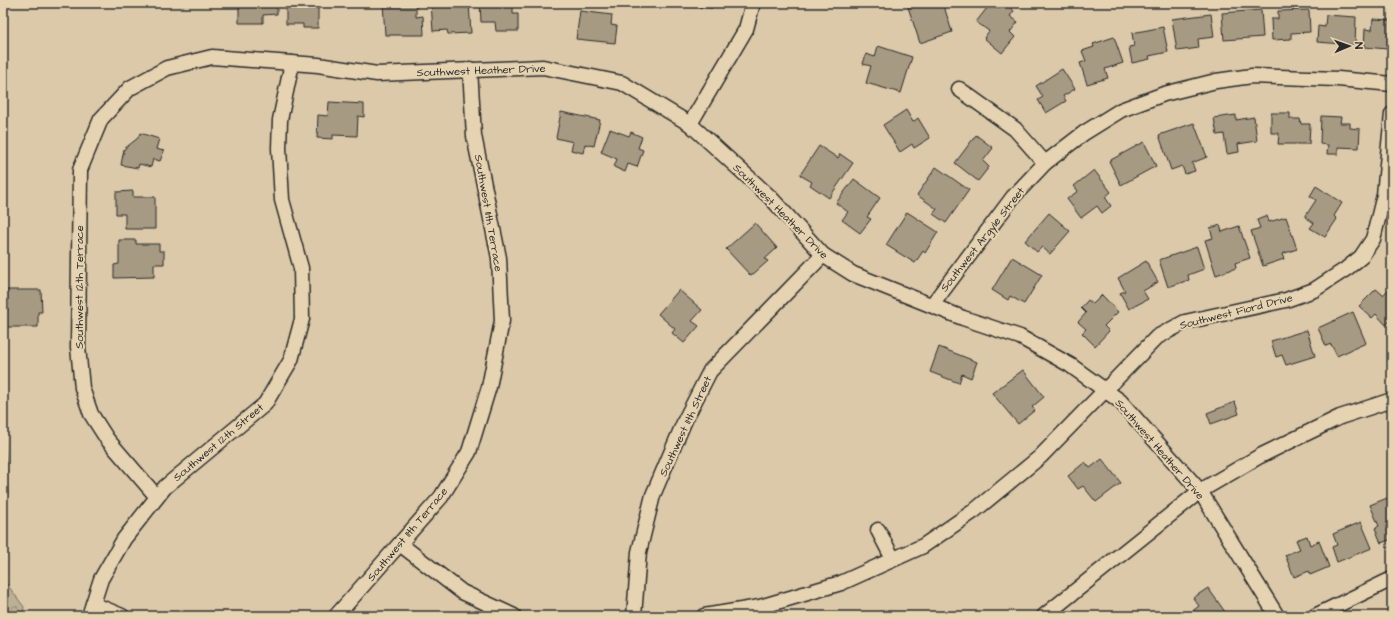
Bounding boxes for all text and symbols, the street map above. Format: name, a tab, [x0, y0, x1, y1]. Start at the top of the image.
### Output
north arrow	[1329, 26, 1369, 66]
text: N	[1351, 42, 1366, 49]
street label: Southwest Heather Drive	[416, 61, 546, 80]
street label: Southwest 11th Terrace	[471, 153, 506, 273]
street label: Southwest Heather Drive	[730, 160, 832, 262]
street label: Southwest Argyle Street	[937, 184, 1029, 295]
street label: Southwest 12th Terrace	[72, 225, 87, 349]
street label: Southwest Fiord Drive	[1178, 290, 1294, 333]
street label: Southwest 11th Street	[656, 373, 716, 479]
street label: Southwest Heather Drive	[1112, 396, 1208, 503]
street label: Southwest 12th Street	[170, 400, 267, 485]
street label: Southwest 11th Terrace	[364, 484, 451, 585]

